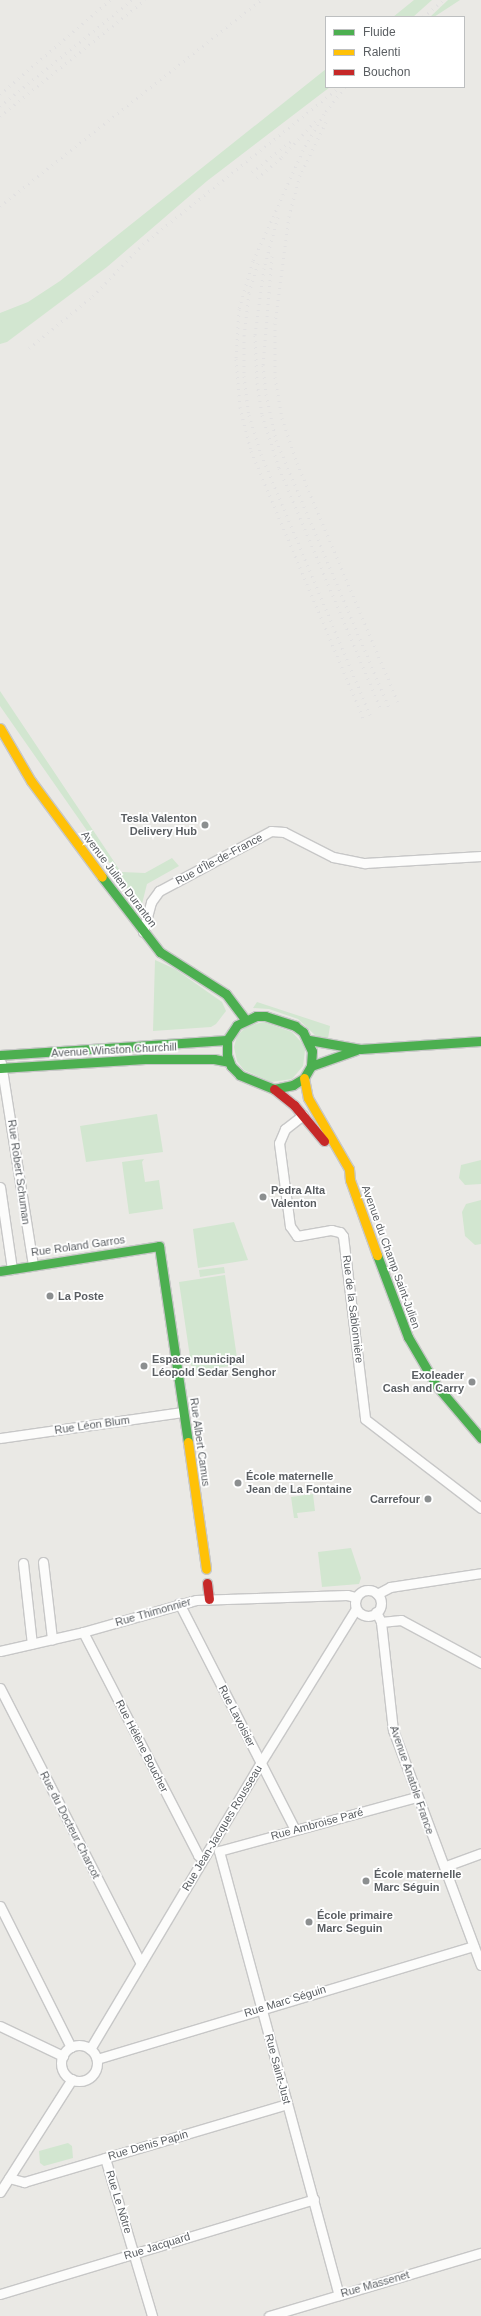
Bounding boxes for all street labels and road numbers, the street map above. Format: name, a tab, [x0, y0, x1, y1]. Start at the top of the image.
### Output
street label: Avenue Julien Duranton	[78, 828, 160, 930]
street label: Rue d'Île-de-France	[173, 830, 265, 888]
street label: Avenue Winston Churchill	[51, 1040, 177, 1060]
street label: Rue Robert Schuman	[5, 1119, 33, 1225]
street label: Avenue du Champ Saint-Julien	[359, 1184, 423, 1330]
street label: Rue Roland Garros	[30, 1233, 126, 1259]
street label: Rue de la Sablonnière	[340, 1254, 366, 1364]
street label: Rue Albert Camus	[187, 1397, 213, 1487]
street label: Rue Léon Blum	[54, 1413, 130, 1437]
street label: Rue Thimonnier	[114, 1595, 192, 1629]
street label: Rue Lavoisier	[216, 1683, 258, 1749]
street label: Rue Hélène Boucher	[113, 1698, 171, 1794]
street label: Avenue Anatole France	[387, 1724, 437, 1836]
street label: Rue Jean-Jacques Rousseau	[179, 1763, 265, 1893]
street label: Rue du Docteur Charcot	[37, 1769, 103, 1881]
street label: Rue Ambroise Paré	[269, 1805, 365, 1843]
street label: Rue Marc Séguin	[242, 1982, 328, 2020]
street label: Rue Saint-Just	[262, 2032, 294, 2106]
street label: Rue Denis Papin	[107, 2127, 189, 2163]
street label: Rue Le Nôtre	[103, 2169, 135, 2235]
street label: Rue Jacquard	[122, 2230, 192, 2262]
street label: Rue Massenet	[339, 2268, 411, 2300]

